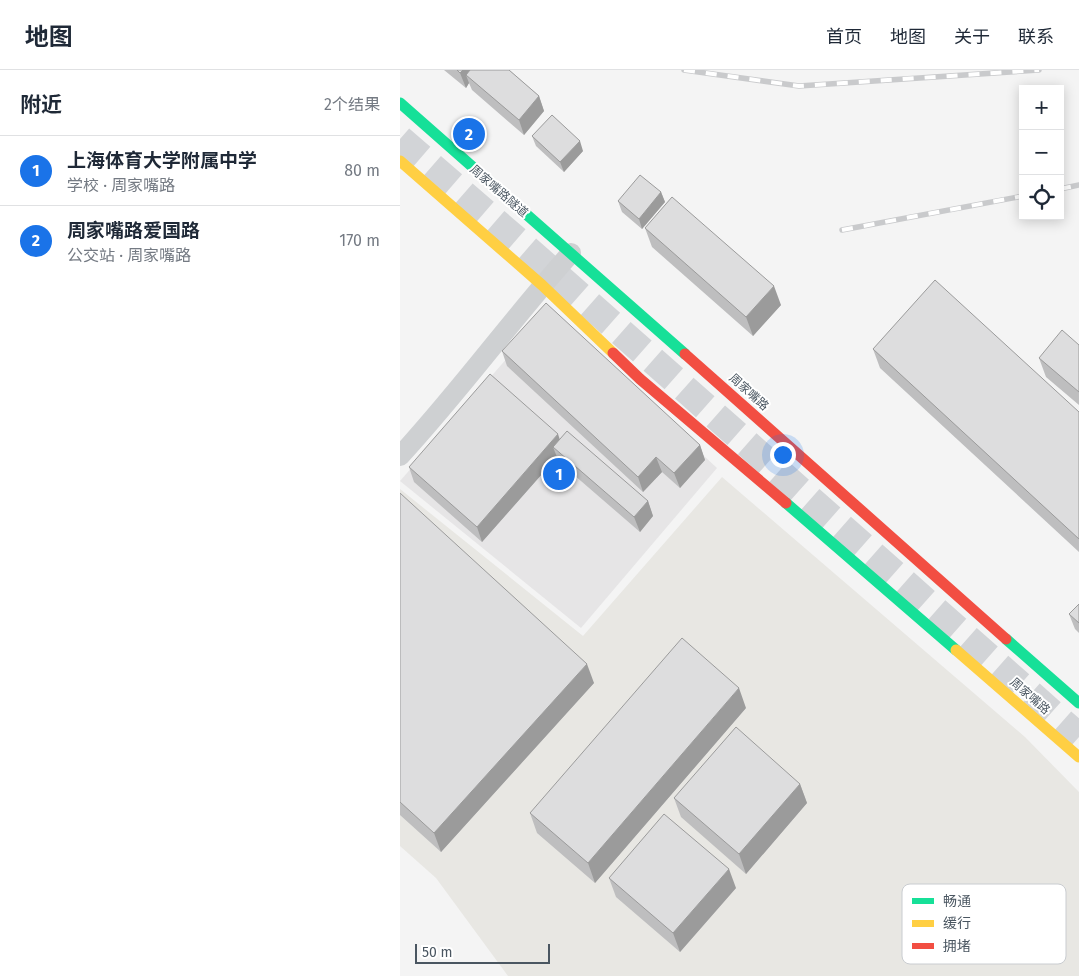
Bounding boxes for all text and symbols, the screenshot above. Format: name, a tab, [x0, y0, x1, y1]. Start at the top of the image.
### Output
text: 地图	[25, 23, 73, 51]
text: 首页	[826, 26, 862, 48]
text: 地图	[890, 26, 926, 48]
text: 关于	[954, 26, 990, 48]
text: 联系	[1018, 26, 1054, 48]
map controls	[1019, 85, 1064, 220]
button: +	[1019, 85, 1064, 130]
text: 附近	[20, 92, 62, 118]
text: 2个结果	[324, 95, 380, 114]
pin: 2	[453, 115, 485, 153]
button: −	[1019, 130, 1064, 175]
text: 上海体育大学附属中学	[67, 149, 257, 172]
text: 1	[32, 161, 40, 180]
text: 80 m	[344, 161, 380, 180]
street label: 周家嘴路隧道	[467, 162, 531, 220]
button: locate	[1019, 175, 1064, 220]
text: 学校 · 周家嘴路	[67, 176, 175, 195]
text: 周家嘴路爱国路	[67, 219, 200, 242]
text: 2	[32, 231, 40, 250]
text: 170 m	[339, 231, 380, 250]
text: 公交站 · 周家嘴路	[67, 246, 191, 265]
street label: 周家嘴路	[726, 371, 772, 413]
your location	[770, 442, 796, 468]
pin: 1	[543, 455, 575, 493]
street label: 周家嘴路	[1007, 675, 1053, 717]
legend	[902, 884, 1066, 964]
text: 畅通	[943, 893, 971, 910]
text: 缓行	[943, 915, 971, 932]
text: 拥堵	[943, 938, 971, 955]
scale bar	[415, 941, 550, 964]
text: 50 m	[422, 944, 453, 961]

